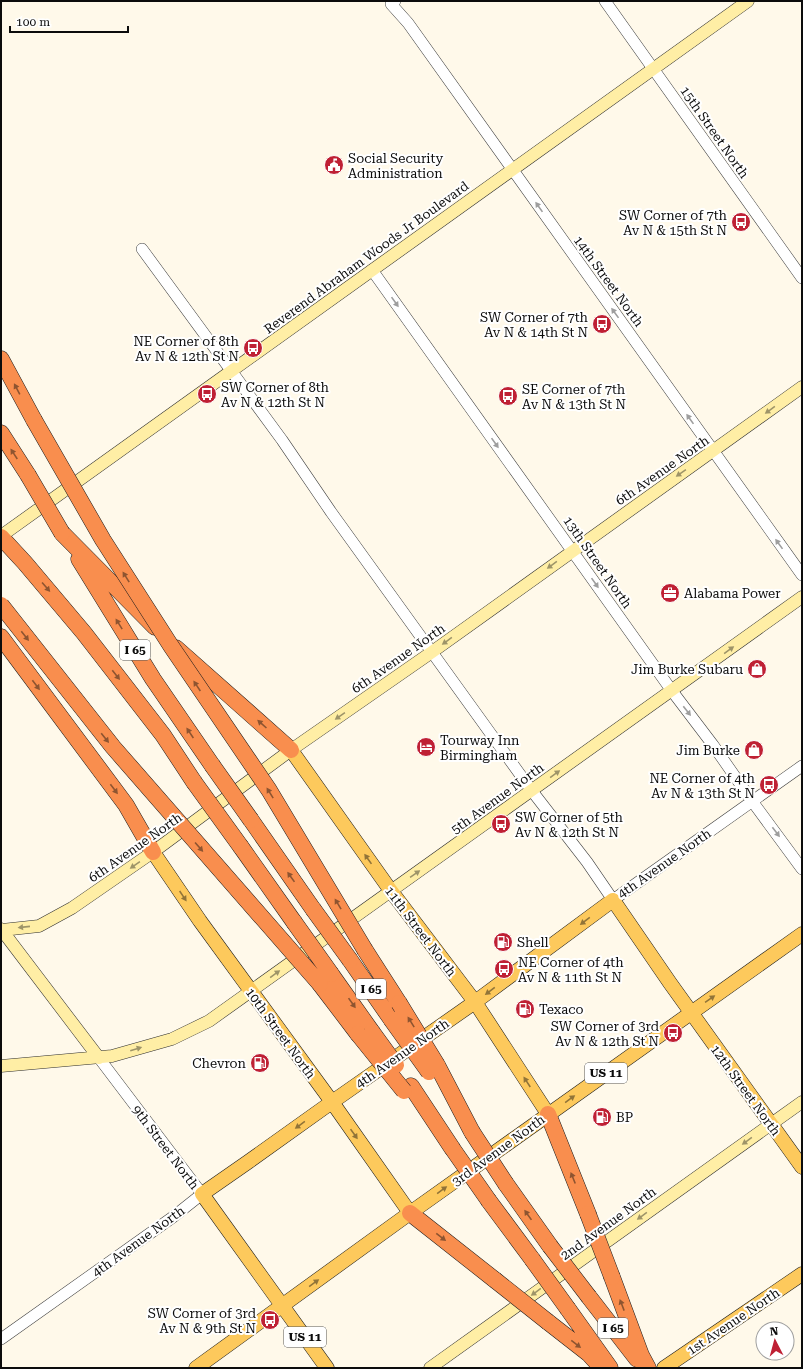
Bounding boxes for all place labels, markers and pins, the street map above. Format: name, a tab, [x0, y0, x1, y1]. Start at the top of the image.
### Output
place label: Social Security Administration	[348, 151, 443, 181]
public building icon: Social Security Administration	[323, 154, 345, 176]
place label: SW Corner of 7th Av N & 15th St N	[619, 208, 728, 238]
bus stop icon: SW Corner of 7th Av N & 15th St N	[730, 211, 752, 233]
place label: SW Corner of 7th Av N & 14th St N	[480, 310, 589, 340]
bus stop icon: SW Corner of 7th Av N & 14th St N	[591, 313, 613, 335]
place label: NE Corner of 8th Av N & 12th St N	[133, 334, 240, 364]
bus stop icon: NE Corner of 8th Av N & 12th St N	[242, 337, 264, 359]
place label: SW Corner of 8th Av N & 12th St N	[221, 380, 330, 410]
place label: SE Corner of 7th Av N & 13th St N	[522, 382, 626, 412]
bus stop icon: SW Corner of 8th Av N & 12th St N	[196, 383, 218, 405]
bus stop icon: SE Corner of 7th Av N & 13th St N	[497, 385, 519, 407]
office icon: Alabama Power	[659, 582, 681, 604]
place label: Alabama Power	[684, 586, 781, 601]
shop icon: Jim Burke Subaru	[746, 658, 768, 680]
place label: Jim Burke Subaru	[631, 662, 743, 677]
place label: Tourway Inn Birmingham	[440, 733, 520, 763]
hotel icon: Tourway Inn Birmingham	[415, 736, 437, 758]
shop icon: Jim Burke	[743, 739, 765, 761]
place label: Jim Burke	[676, 743, 740, 758]
place label: NE Corner of 4th Av N & 13th St N	[649, 771, 756, 801]
bus stop icon: NE Corner of 4th Av N & 13th St N	[758, 774, 780, 796]
place label: SW Corner of 5th Av N & 12th St N	[515, 810, 624, 840]
bus stop icon: SW Corner of 5th Av N & 12th St N	[490, 813, 512, 835]
fuel station icon: Shell	[492, 931, 514, 953]
place label: Shell	[517, 935, 549, 950]
place label: NE Corner of 4th Av N & 11th St N	[518, 955, 624, 985]
bus stop icon: NE Corner of 4th Av N & 11th St N	[493, 958, 515, 980]
fuel station icon: Texaco	[514, 998, 536, 1020]
place label: Texaco	[539, 1002, 584, 1017]
place label: SW Corner of 3rd Av N & 12th St N	[551, 1019, 660, 1049]
bus stop icon: SW Corner of 3rd Av N & 12th St N	[662, 1022, 684, 1044]
fuel station icon: Chevron	[249, 1052, 271, 1074]
place label: Chevron	[192, 1056, 247, 1071]
fuel station icon: BP	[591, 1106, 613, 1128]
place label: BP	[616, 1110, 633, 1125]
place label: SW Corner of 3rd Av N & 9th St N	[148, 1306, 257, 1336]
bus stop icon: SW Corner of 3rd Av N & 9th St N	[259, 1309, 281, 1331]

